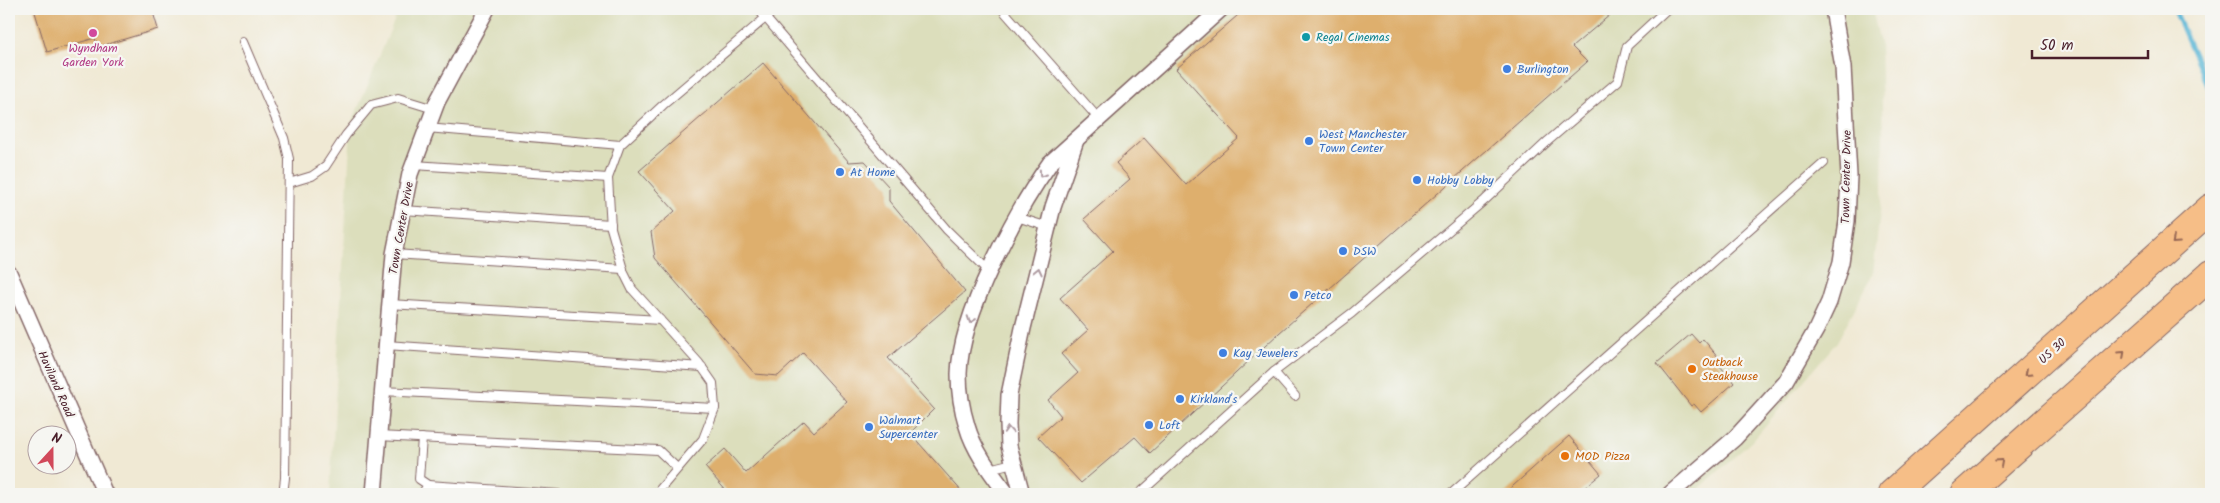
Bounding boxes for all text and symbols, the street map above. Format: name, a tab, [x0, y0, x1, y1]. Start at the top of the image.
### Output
marker: Wyndham Garden York	[87, 27, 99, 39]
place label: Regal Cinemas	[1316, 28, 1390, 47]
scale bar	[2032, 28, 2149, 60]
marker: Regal Cinemas	[1300, 31, 1312, 43]
text: 50 m	[2040, 34, 2074, 58]
place label: Wyndham Garden York	[62, 39, 124, 72]
place label: Burlington	[1517, 60, 1569, 79]
marker: Burlington	[1501, 63, 1513, 75]
place label: West Manchester Town Center	[1319, 125, 1407, 158]
street label: Town Center Drive	[1836, 129, 1857, 224]
marker: West Manchester Town Center	[1303, 135, 1315, 147]
place label: At Home	[850, 163, 896, 182]
marker: At Home	[834, 166, 846, 178]
one-way arrow	[1039, 168, 1048, 178]
place label: Hobby Lobby	[1427, 171, 1494, 190]
marker: Hobby Lobby	[1411, 174, 1423, 186]
street label: Town Center Drive	[384, 180, 419, 276]
one-way arrow	[2171, 235, 2180, 244]
place label: DSW	[1353, 242, 1377, 261]
marker: DSW	[1337, 245, 1349, 257]
one-way arrow	[1032, 266, 1043, 275]
place label: Petco	[1304, 286, 1331, 305]
marker: Petco	[1288, 289, 1300, 301]
one-way arrow	[967, 315, 977, 324]
street label: US 30	[2034, 334, 2070, 369]
place label: Kay Jewelers	[1233, 344, 1298, 363]
marker: Kay Jewelers	[1217, 347, 1229, 359]
street label: Haviland Road	[32, 348, 79, 422]
one-way arrow	[2116, 351, 2125, 360]
place label: Outback Steakhouse	[1702, 353, 1758, 386]
marker: Outback Steakhouse	[1686, 363, 1698, 375]
one-way arrow	[2024, 367, 2033, 376]
place label: Kirkland's	[1190, 390, 1237, 409]
marker: Kirkland's	[1174, 393, 1186, 405]
place label: Walmart Supercenter	[879, 411, 938, 444]
place label: Loft	[1159, 416, 1181, 435]
marker: Loft	[1143, 419, 1155, 431]
marker: Walmart Supercenter	[863, 421, 875, 433]
one-way arrow	[1003, 425, 1014, 433]
north arrow	[28, 426, 78, 476]
text: N	[48, 427, 65, 451]
place label: MOD Pizza	[1575, 447, 1630, 466]
marker: MOD Pizza	[1559, 450, 1571, 462]
one-way arrow	[1995, 459, 2004, 468]

